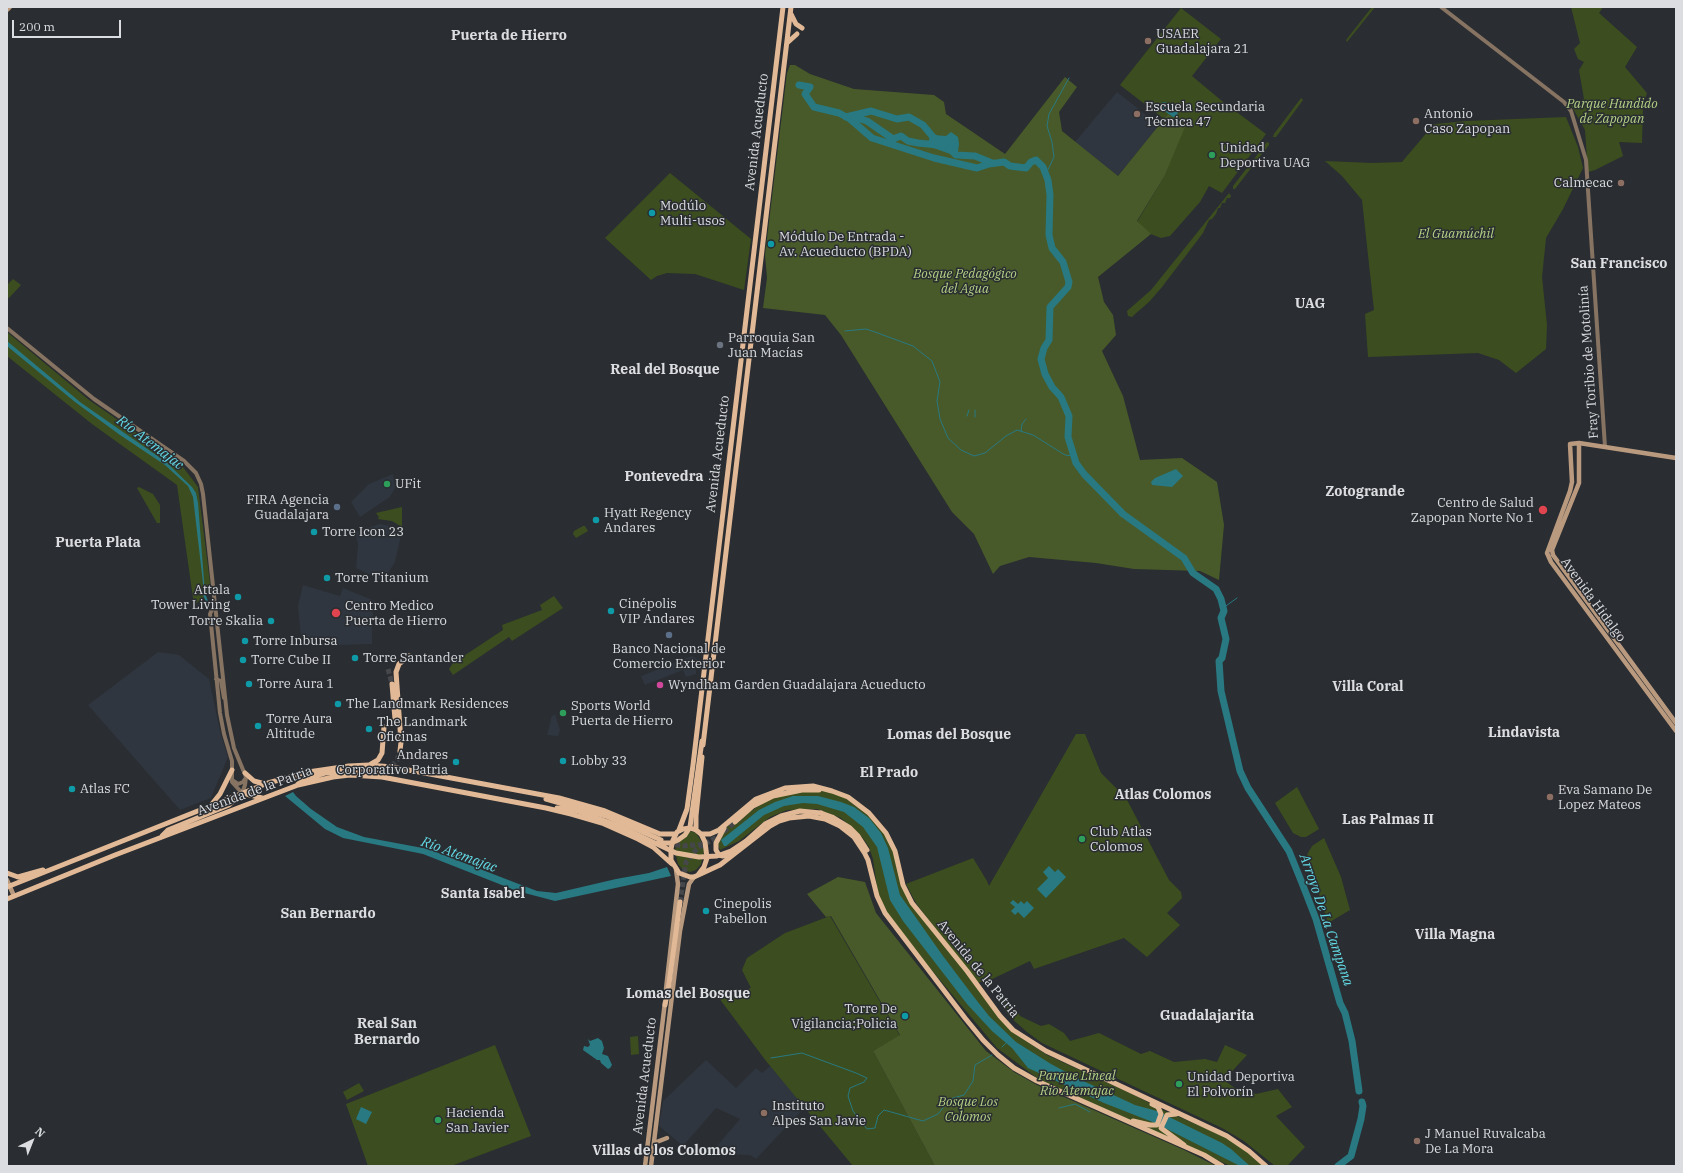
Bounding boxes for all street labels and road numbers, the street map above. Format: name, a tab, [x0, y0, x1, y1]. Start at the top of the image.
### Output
street label: Avenida Acueducto	[742, 72, 772, 192]
street label: Fray Toribio de Motolinía	[1576, 285, 1602, 439]
street label: Avenida Acueducto	[703, 394, 733, 514]
street label: Avenida Hidalgo	[1557, 555, 1629, 645]
street label: Avenida de la Patria	[195, 763, 315, 819]
street label: Avenida de la Patria	[934, 917, 1022, 1021]
street label: Avenida Acueducto	[630, 1016, 660, 1136]

